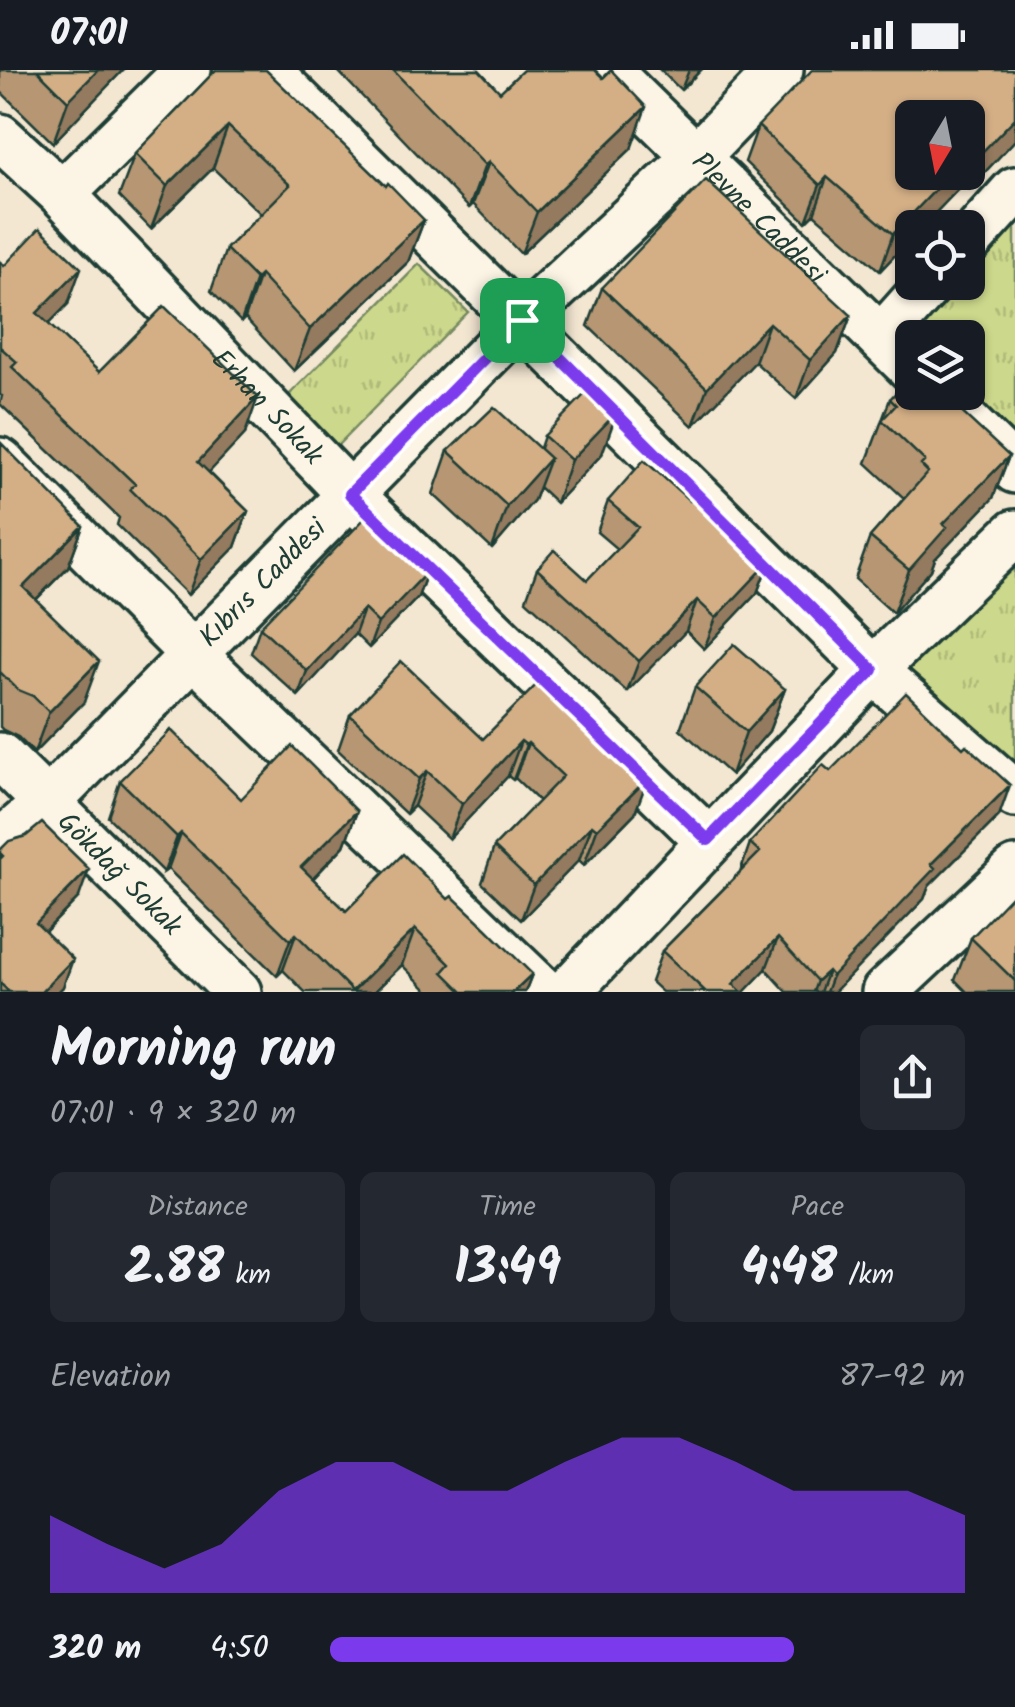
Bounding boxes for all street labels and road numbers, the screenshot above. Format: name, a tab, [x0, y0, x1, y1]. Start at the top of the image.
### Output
street label: Plevne Caddesi	[680, 141, 837, 296]
street label: Erhan Sokak	[200, 339, 335, 477]
street label: Kıbrıs Caddesi	[188, 507, 339, 659]
street label: Gökdağ Sokak	[46, 801, 193, 948]

